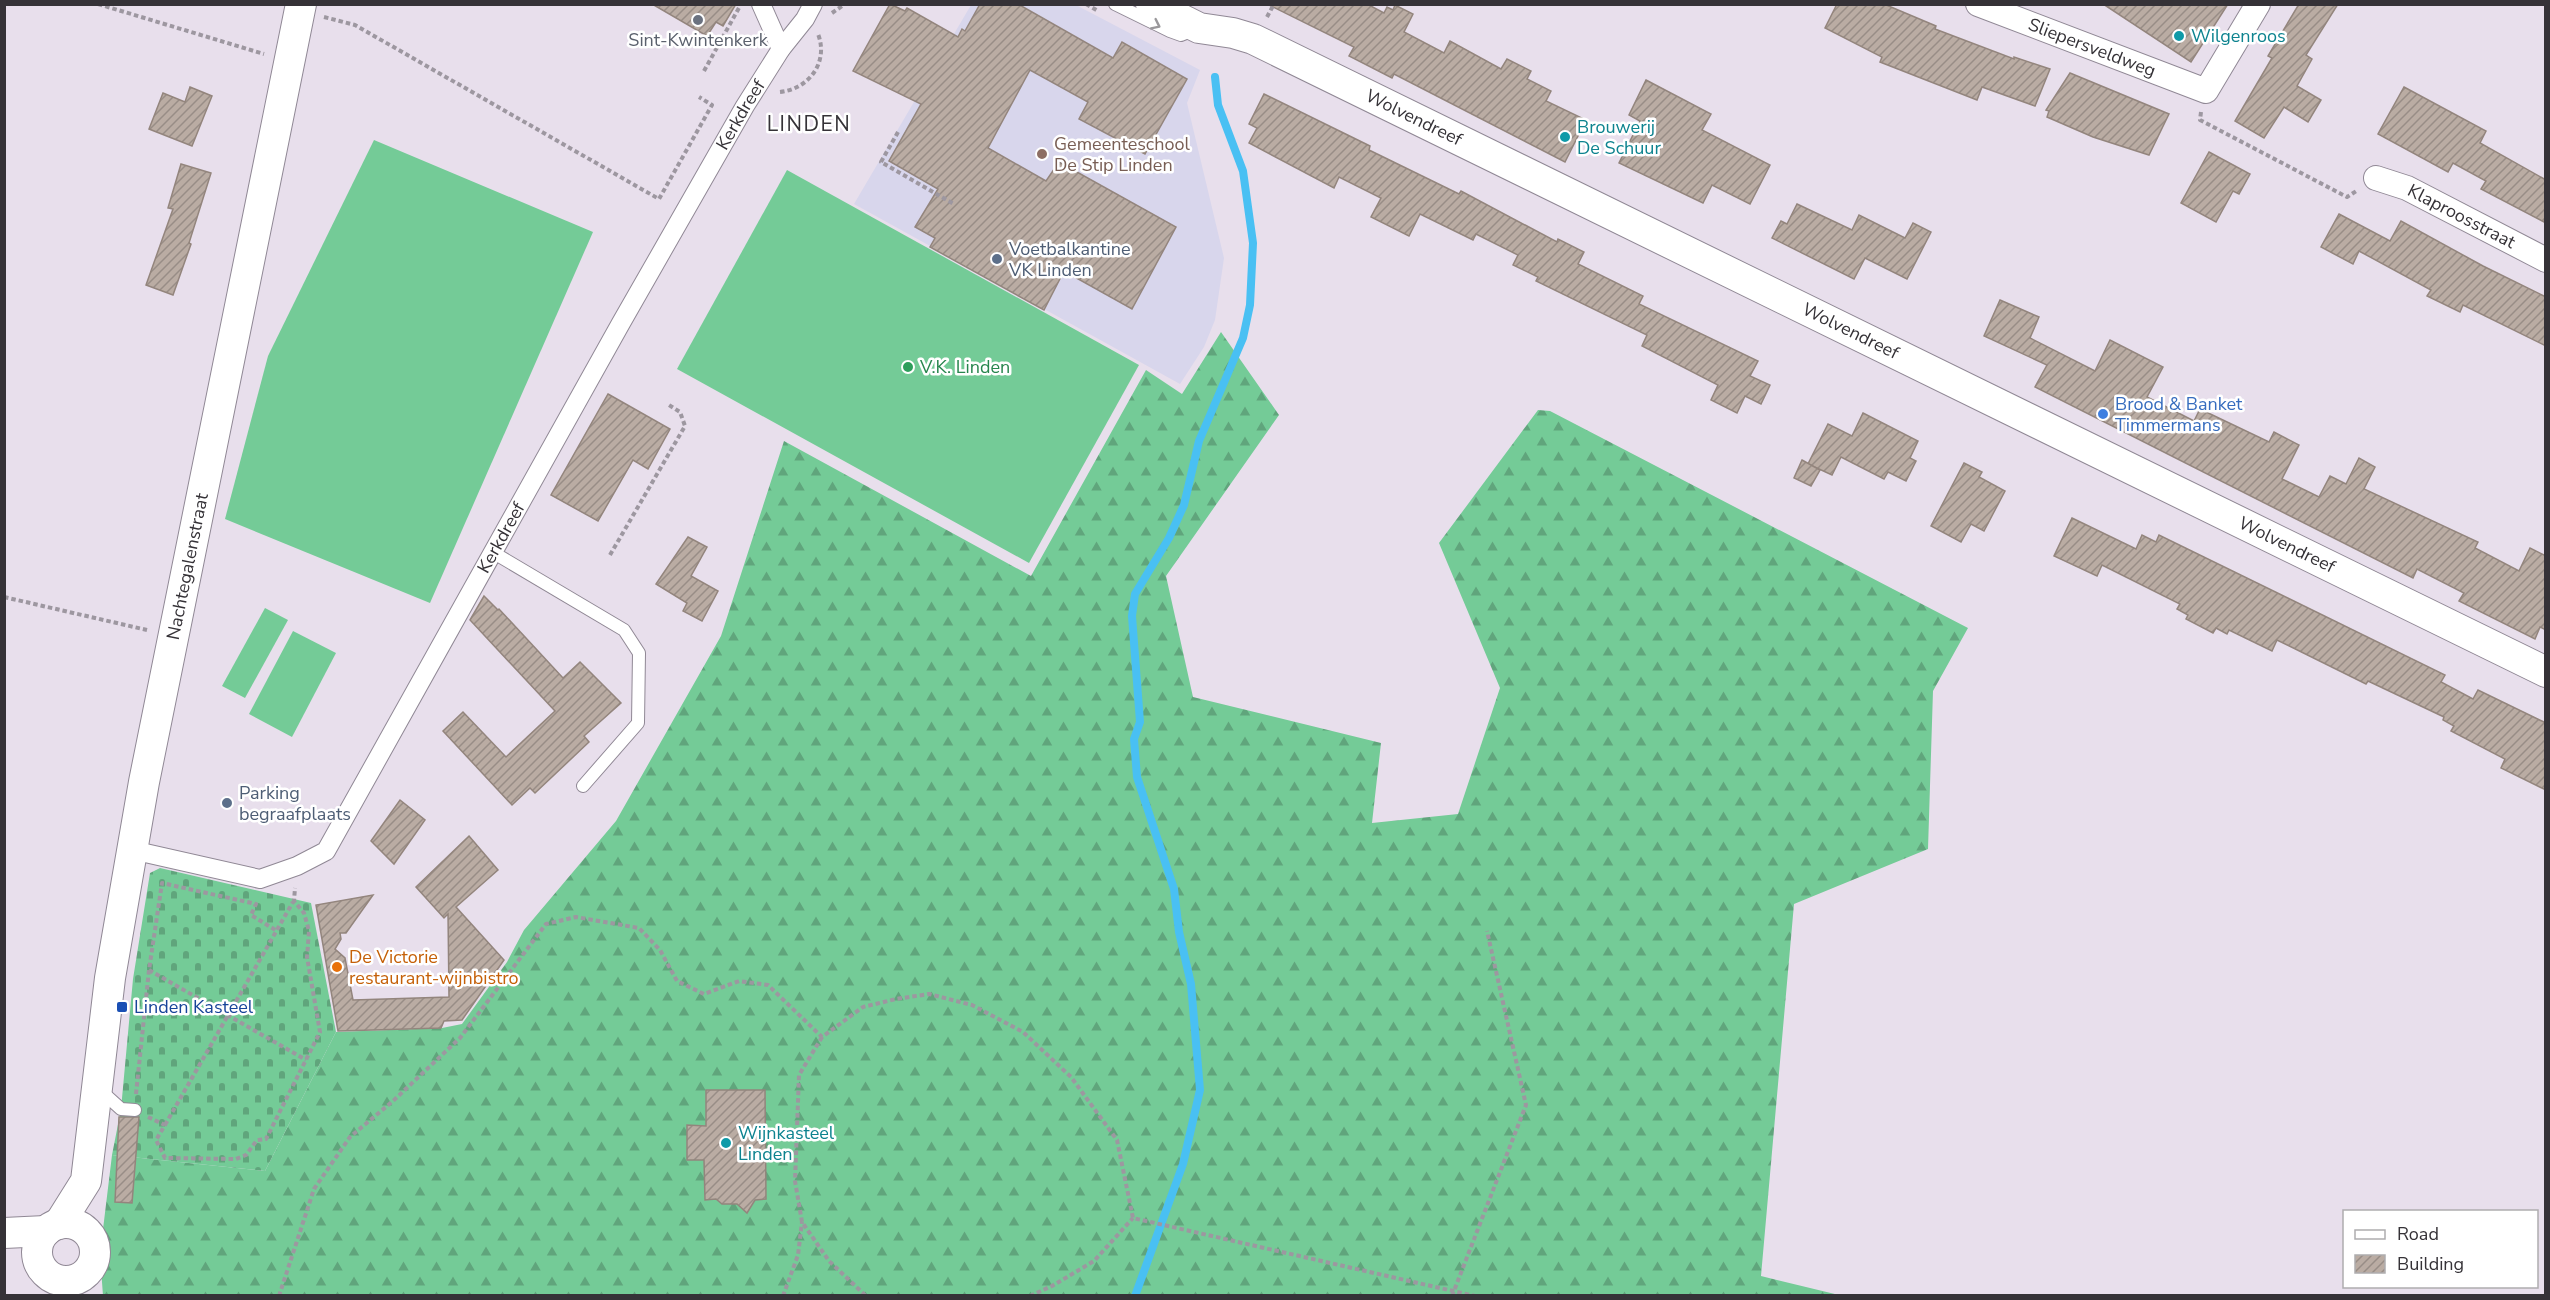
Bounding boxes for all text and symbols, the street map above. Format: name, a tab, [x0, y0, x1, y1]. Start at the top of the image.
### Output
street label: Sliepersveldweg	[2025, 12, 2159, 83]
marker: Sint-Kwintenkerk	[691, 13, 705, 27]
one-way arrow	[1150, 17, 1161, 29]
place label: Wilgenroos	[2191, 24, 2286, 48]
place label: Sint-Kwintenkerk	[628, 28, 769, 52]
marker: Wilgenroos	[2172, 29, 2186, 43]
street label: Kerkdreef	[710, 74, 771, 154]
street label: Wolvendreef	[1362, 84, 1467, 152]
district label: LINDEN	[767, 110, 851, 138]
place label: Brouwerij De Schuur	[1577, 115, 1661, 160]
marker: Brouwerij De Schuur	[1558, 130, 1572, 144]
place label: Gemeenteschool De Stip Linden	[1054, 132, 1190, 177]
marker: Gemeenteschool De Stip Linden	[1035, 147, 1049, 161]
street label: Klaproosstraat	[2403, 178, 2520, 254]
place label: Voetbalkantine VK Linden	[1008, 237, 1131, 282]
marker: Voetbalkantine VK Linden	[990, 252, 1004, 266]
street label: Wolvendreef	[1798, 297, 1904, 365]
place label: V.K. Linden	[919, 355, 1010, 379]
marker: V.K. Linden	[901, 360, 915, 374]
place label: Brood & Banket Timmermans	[2115, 392, 2243, 437]
marker: Brood & Banket Timmermans	[2096, 407, 2110, 421]
street label: Nachtegalenstraat	[161, 490, 214, 642]
street label: Kerkdreef	[472, 497, 531, 578]
street label: Wolvendreef	[2235, 511, 2340, 579]
place label: Parking begraafplaats	[239, 781, 351, 826]
marker: Parking begraafplaats	[220, 796, 234, 810]
place label: De Victorie restaurant-wijnbistro	[349, 945, 519, 990]
marker: De Victorie restaurant-wijnbistro	[330, 960, 344, 974]
place label: Linden Kasteel	[134, 995, 254, 1019]
marker: Linden Kasteel	[115, 1000, 129, 1014]
place label: Wijnkasteel Linden	[738, 1121, 835, 1166]
marker: Wijnkasteel Linden	[719, 1136, 733, 1150]
legend	[2343, 1210, 2538, 1288]
text: Road	[2397, 1222, 2439, 1246]
text: Building	[2397, 1252, 2464, 1276]

